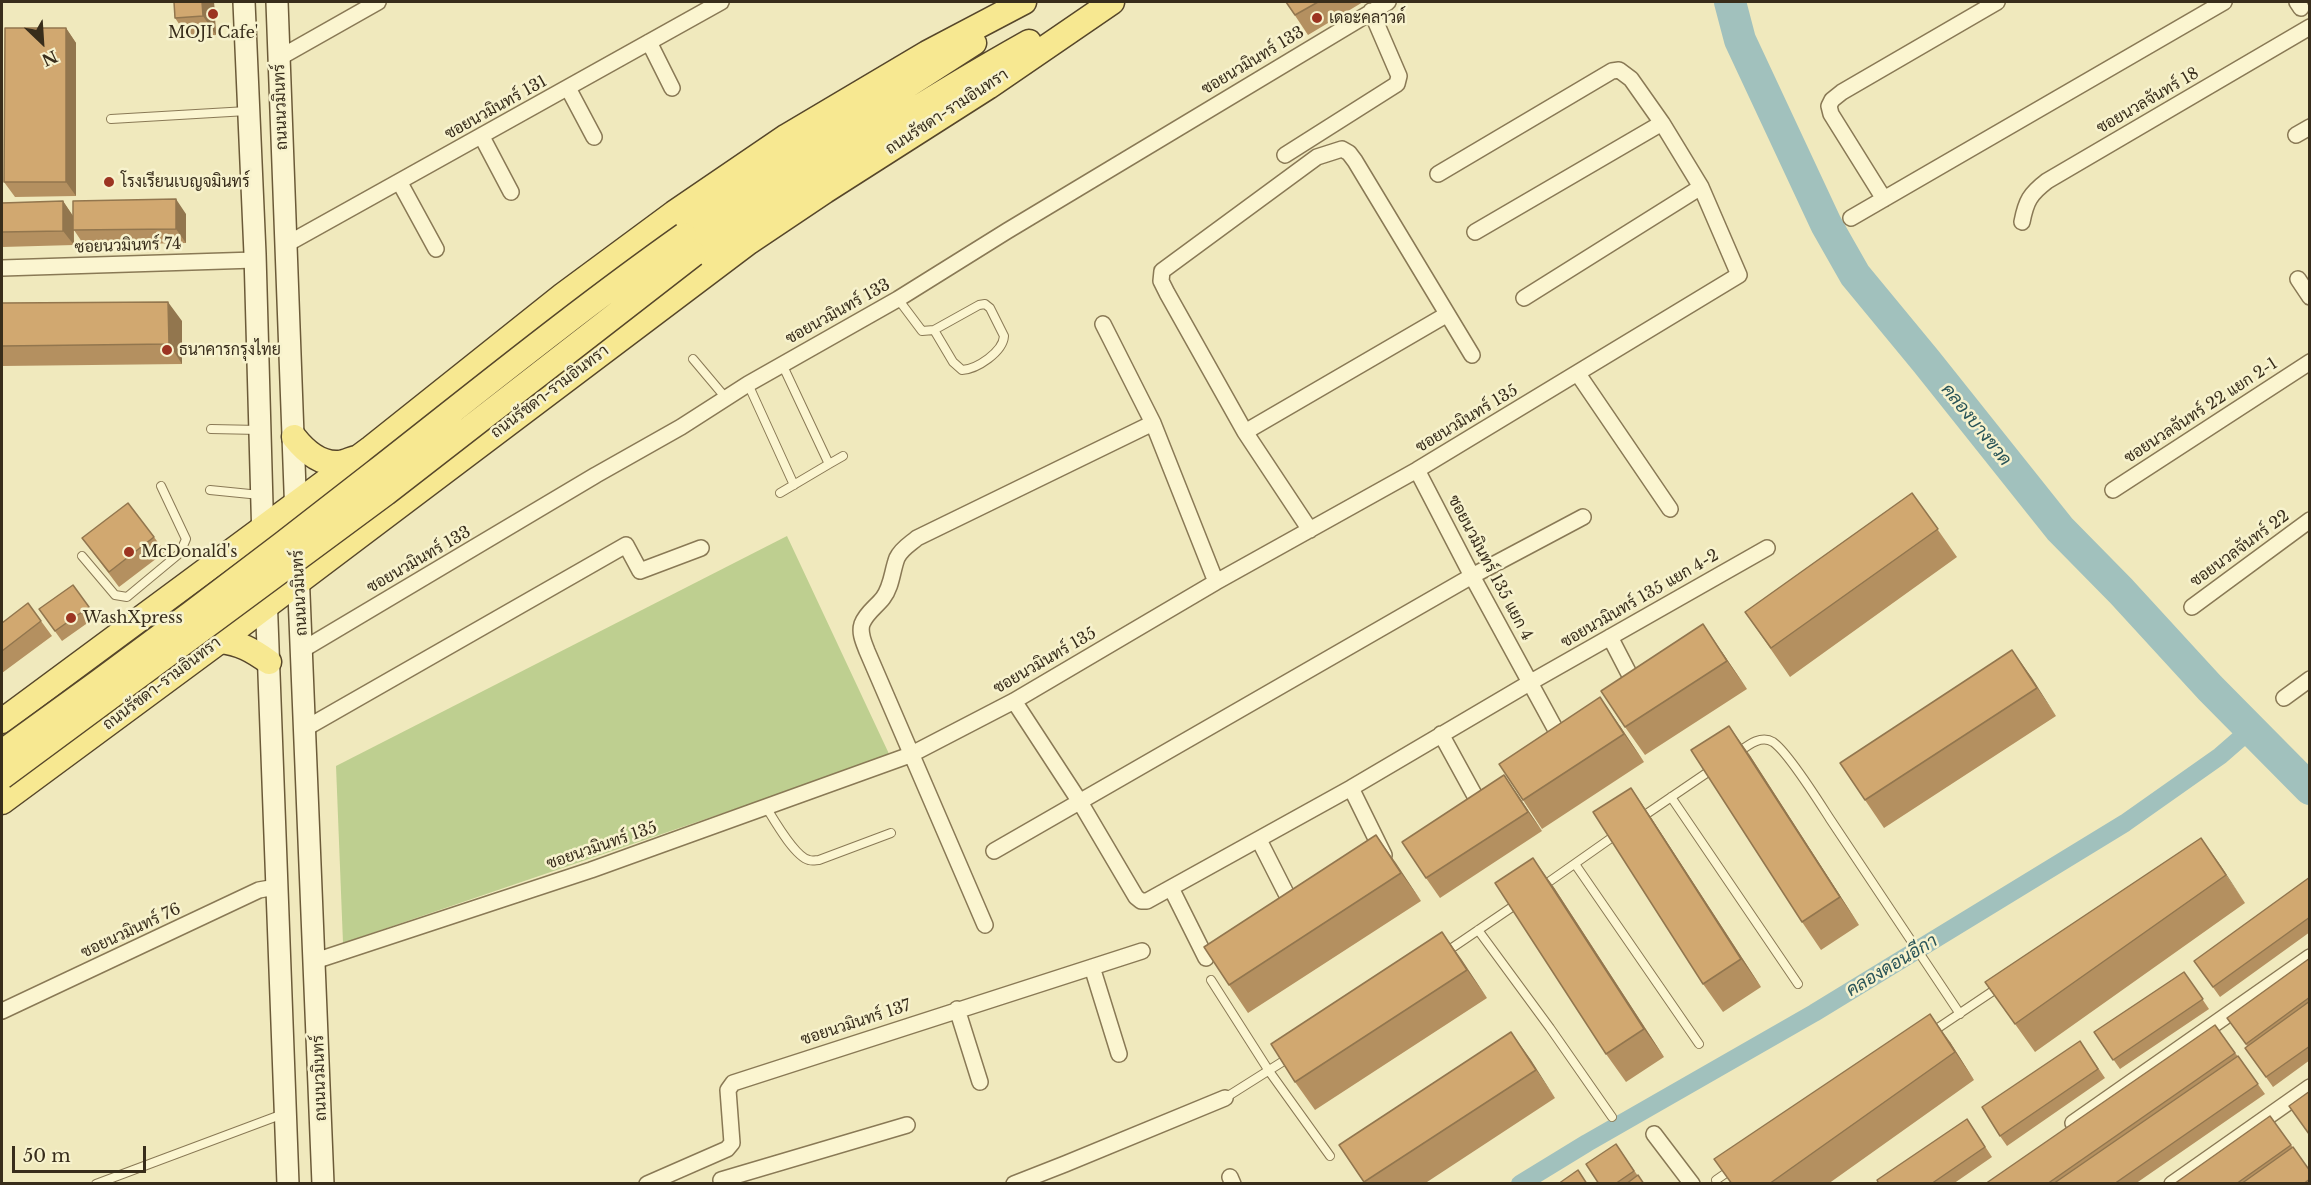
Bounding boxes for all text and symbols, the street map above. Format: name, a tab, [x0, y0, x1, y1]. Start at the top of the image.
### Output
marker: MOJI Cafe'	[206, 7, 220, 21]
place label: เดอะคลาวด์	[1329, 8, 1406, 28]
marker: เดอะคลาวด์	[1310, 11, 1324, 25]
north arrow	[12, 12, 72, 72]
place label: MOJI Cafe'	[168, 23, 258, 43]
street label: ซอยนวมินทร์ 133	[1198, 23, 1308, 99]
text: N	[39, 46, 61, 71]
street label: ถนนนวมินทร์	[270, 64, 292, 150]
street label: ซอยนวลจันทร์ 18	[2093, 64, 2203, 138]
street label: ถนนรัชดา-รามอินทรา	[882, 65, 1012, 159]
street label: ซอยนวมินทร์ 131	[442, 72, 550, 144]
place label: โรงเรียนเบญจมินทร์	[121, 172, 250, 192]
marker: โรงเรียนเบญจมินทร์	[102, 175, 116, 189]
street label: ซอยนวมินทร์ 74	[74, 235, 182, 257]
street label: ซอยนวมินทร์ 133	[782, 275, 894, 349]
place label: ธนาคารกรุงไทย	[179, 340, 281, 360]
street label: ถนนรัชดา-รามอินทรา	[487, 341, 613, 443]
marker: ธนาคารกรุงไทย	[160, 343, 174, 357]
street label: ซอยนวลจันทร์ 22 แยก 2-1	[2121, 354, 2281, 468]
water label: คลองบางขวด	[1936, 380, 2016, 470]
street label: ซอยนวมินทร์ 135	[1412, 381, 1522, 457]
street label: ซอยนวมินทร์ 135 แยก 4	[1444, 492, 1536, 644]
street label: ซอยนวลจันทร์ 22	[2187, 507, 2293, 591]
street label: ซอยนวมินทร์ 133	[364, 523, 474, 597]
place label: McDonald's	[141, 542, 238, 562]
marker: McDonald's	[122, 545, 136, 559]
street label: ซอยนวมินทร์ 135 แยก 4-2	[1558, 546, 1722, 652]
street label: ถนนนวมินทร์	[288, 549, 312, 637]
place label: WashXpress	[83, 608, 183, 628]
marker: WashXpress	[64, 611, 78, 625]
street label: ซอยนวมินทร์ 135	[990, 624, 1100, 698]
street label: ถนนรัชดา-รามอินทรา	[99, 633, 225, 735]
street label: ซอยนวมินทร์ 135	[544, 818, 660, 874]
street label: ซอยนวมินทร์ 76	[78, 899, 184, 963]
water label: คลองดอนอีกา	[1843, 930, 1941, 1002]
street label: ซอยนวมินทร์ 137	[799, 996, 913, 1050]
street label: ถนนนวมินทร์	[309, 1035, 331, 1121]
scale bar	[15, 1134, 148, 1172]
text: 50 m	[23, 1145, 71, 1167]

